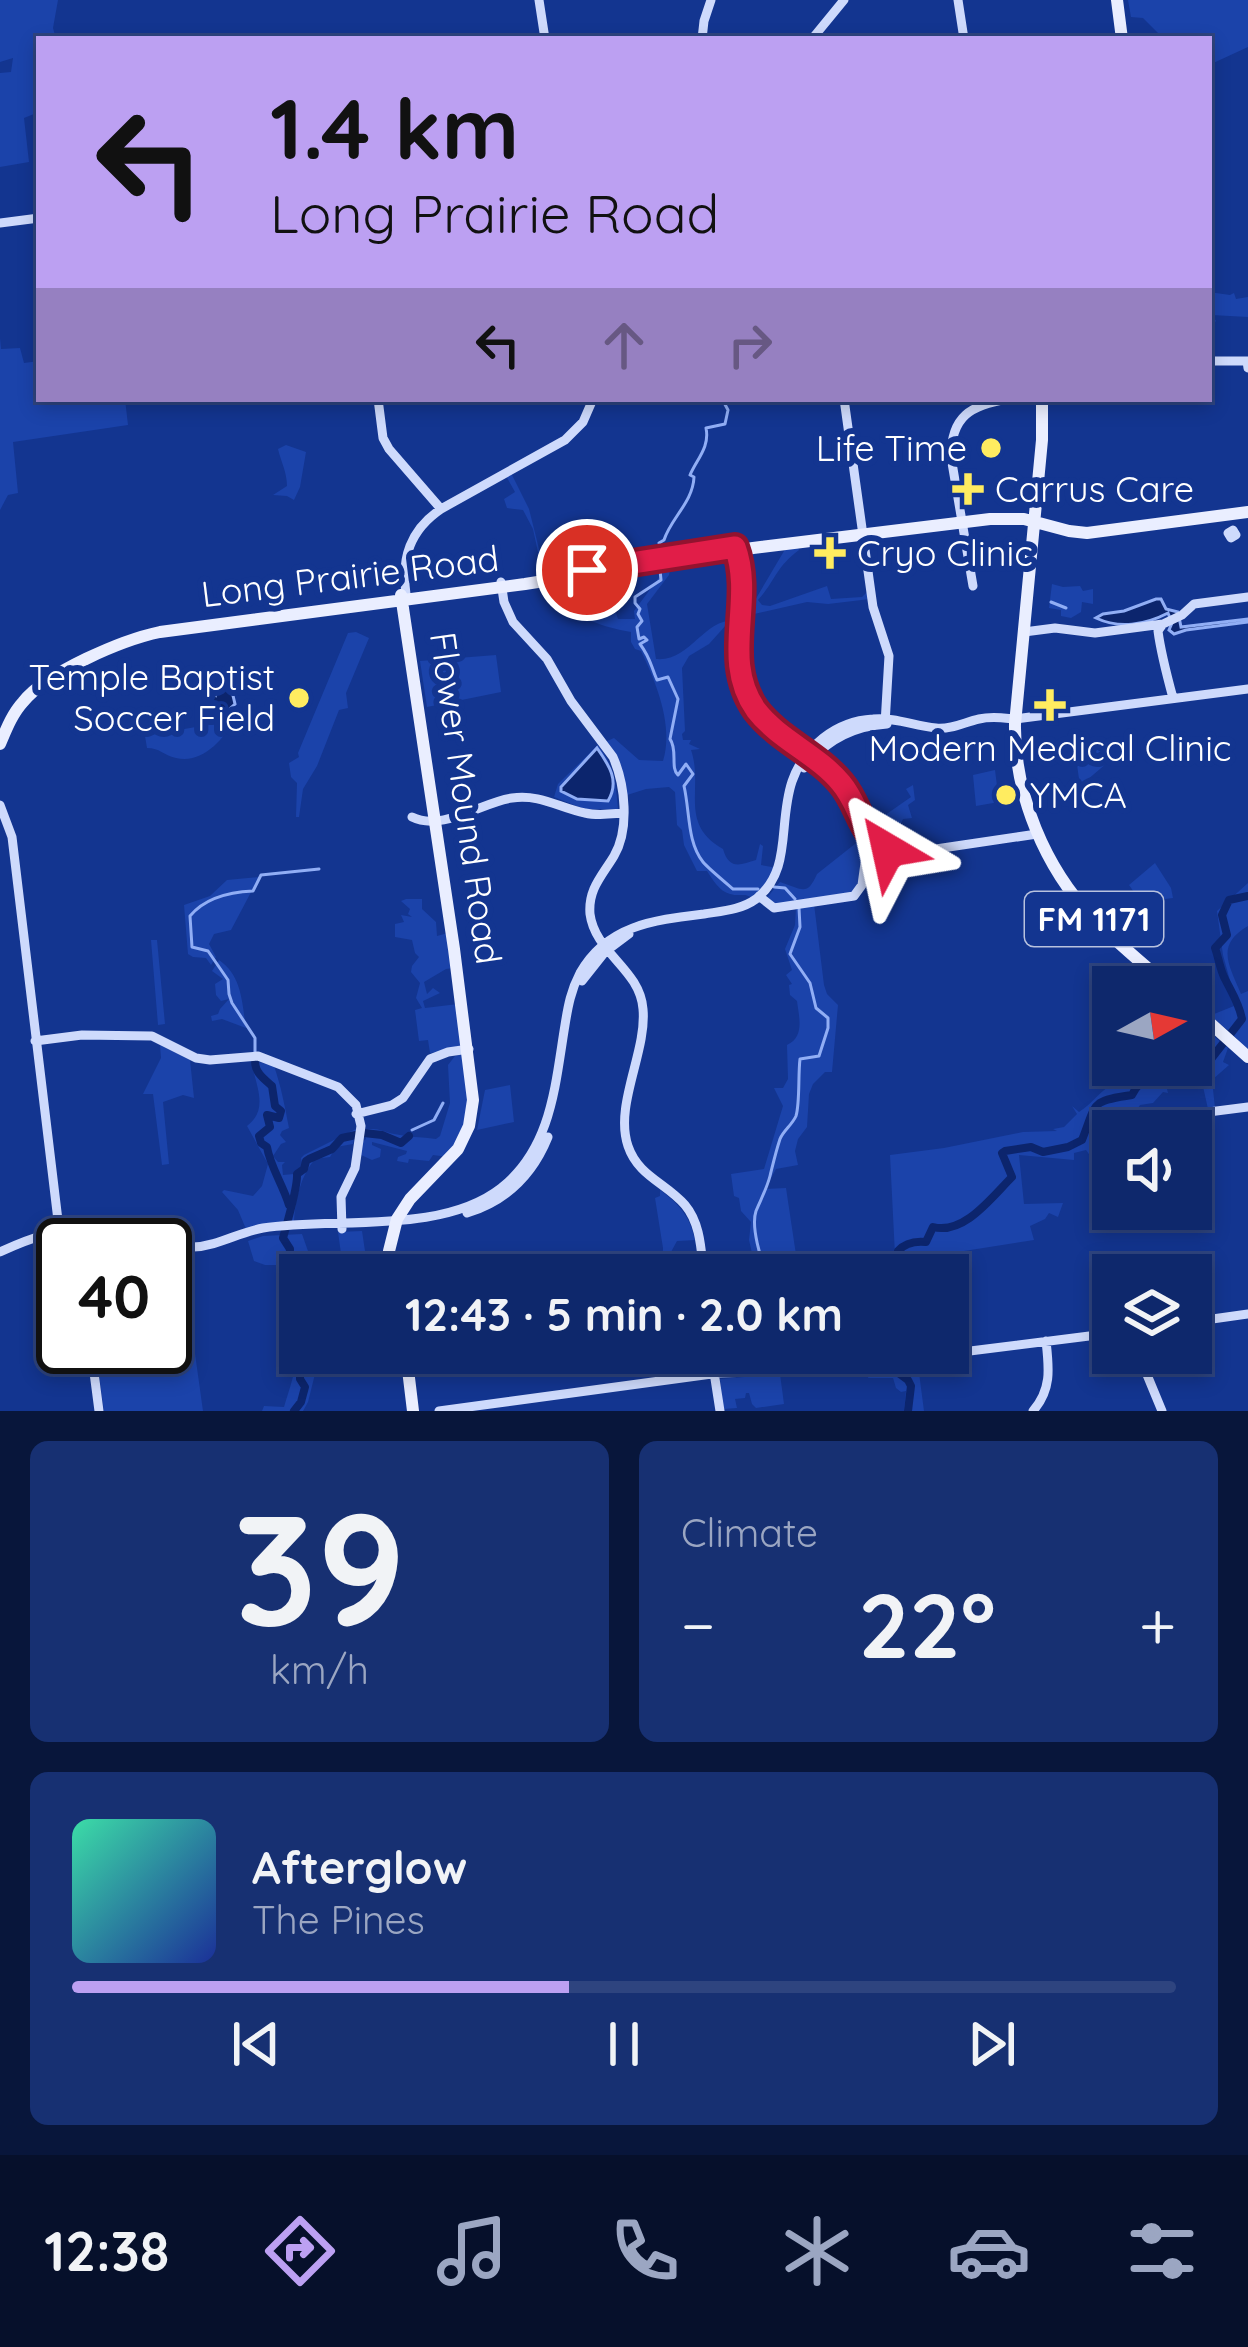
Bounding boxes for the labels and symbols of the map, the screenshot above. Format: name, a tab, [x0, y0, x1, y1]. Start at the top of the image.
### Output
place label: Life Time	[816, 425, 967, 470]
marker: Life Time	[978, 435, 1004, 461]
place label: Carrus Care	[995, 466, 1194, 511]
marker: Carrus Care	[952, 473, 984, 505]
pin	[536, 519, 638, 621]
place label: Cryo Clinic	[857, 530, 1033, 575]
street label: Long Prairie Road	[199, 535, 501, 616]
marker: Cryo Clinic	[814, 537, 846, 569]
street label: Flower Mound Road	[421, 629, 512, 967]
place label: Temple Baptist Soccer Field	[28, 654, 275, 740]
marker: Temple Baptist Soccer Field	[286, 685, 312, 711]
marker: Modern Medical Clinic	[1034, 689, 1066, 721]
place label: Modern Medical Clinic	[868, 725, 1232, 770]
place label: YMCA	[1030, 772, 1127, 817]
marker: YMCA	[993, 782, 1019, 808]
position arrow	[825, 787, 951, 913]
road number: FM 1171	[1025, 892, 1163, 946]
north arrow	[1092, 966, 1212, 1086]
speed limit sign: 40	[36, 1218, 192, 1374]

